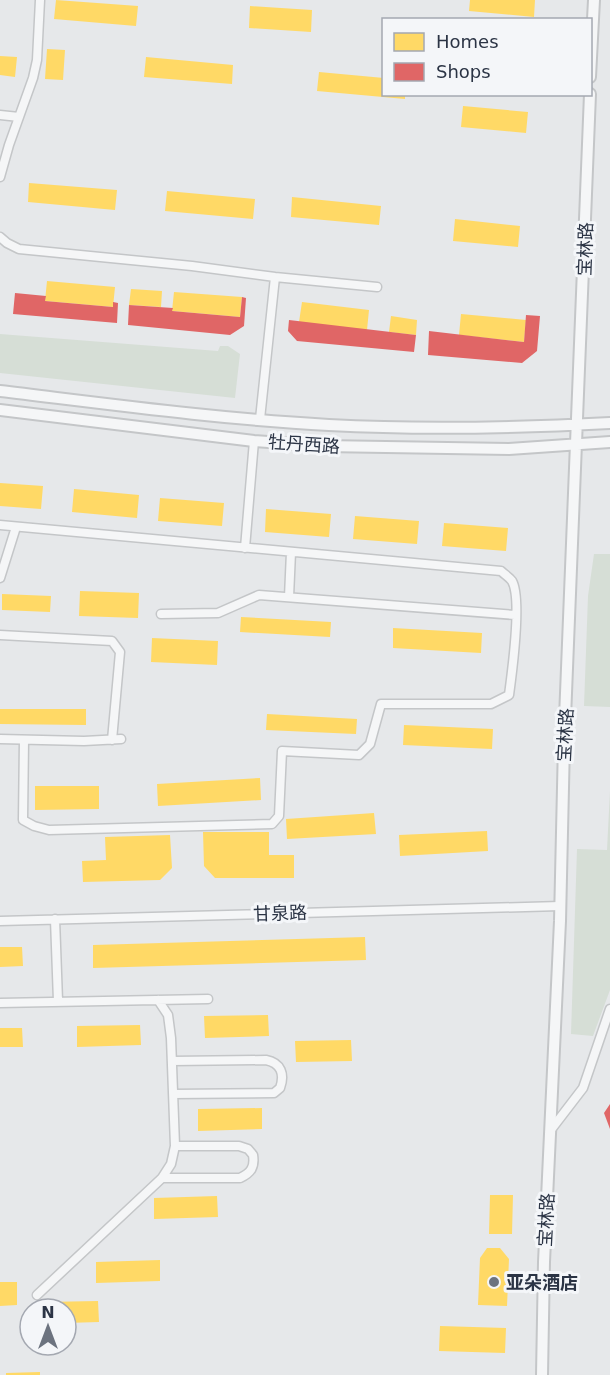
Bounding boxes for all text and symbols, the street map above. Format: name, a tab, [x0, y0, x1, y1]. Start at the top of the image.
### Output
legend	[382, 18, 592, 96]
text: Homes	[436, 31, 499, 52]
text: Shops	[436, 61, 491, 82]
street label: 宝林路	[574, 222, 596, 276]
street label: 牡丹西路	[267, 431, 341, 457]
street label: 宝林路	[553, 707, 577, 763]
street label: 甘泉路	[253, 902, 307, 924]
street label: 宝林路	[534, 1192, 558, 1248]
place label: 亚朵酒店	[506, 1272, 578, 1293]
marker: 亚朵酒店	[487, 1275, 501, 1289]
north arrow	[18, 1297, 78, 1357]
text: N	[41, 1303, 55, 1322]

